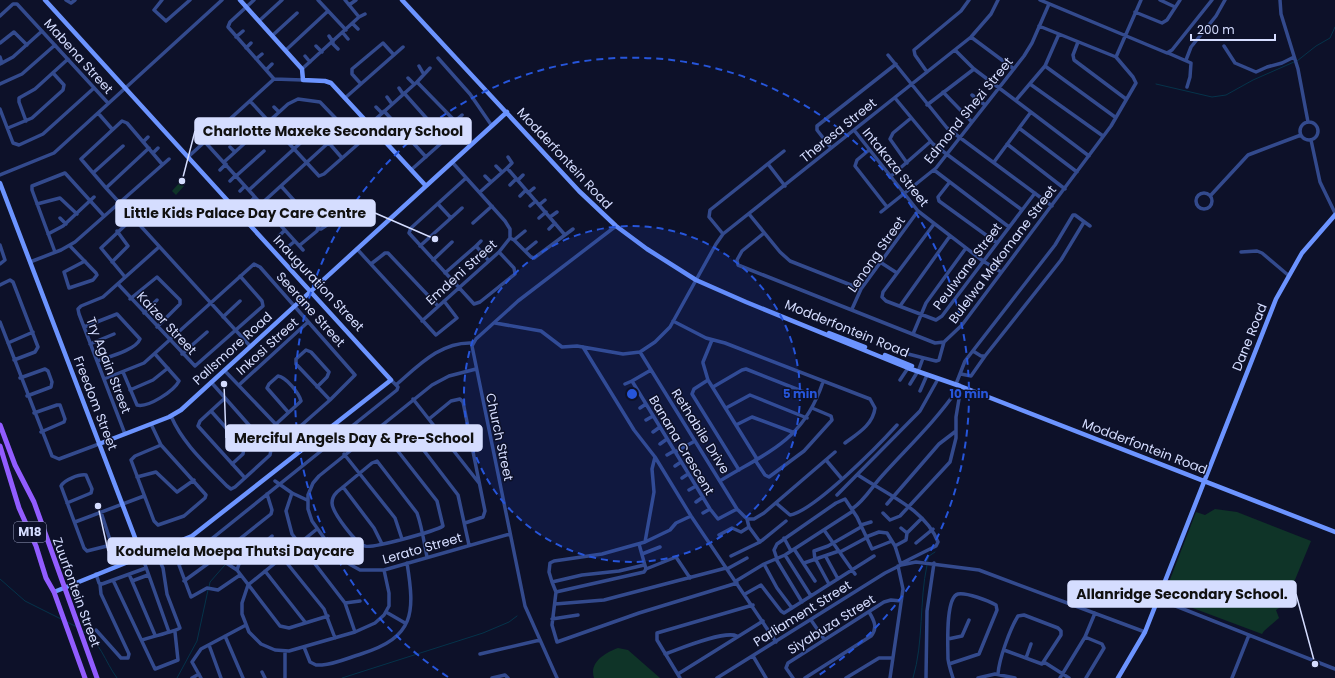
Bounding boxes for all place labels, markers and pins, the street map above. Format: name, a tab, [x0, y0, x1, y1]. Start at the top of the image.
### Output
callout: Charlotte Maxeke Secondary School	[195, 118, 471, 144]
callout: Little Kids Palace Day Care Centre	[116, 200, 375, 226]
centre of rings	[625, 387, 639, 401]
callout: Merciful Angels Day & Pre-School	[226, 425, 482, 451]
callout: Kodumela Moepa Thutsi Daycare	[108, 538, 363, 564]
callout: Allanridge Secondary School.	[1068, 581, 1296, 607]

